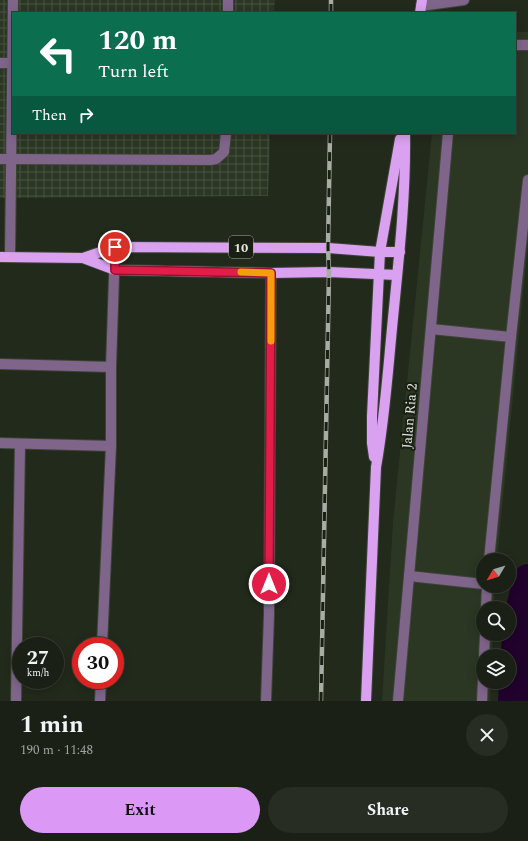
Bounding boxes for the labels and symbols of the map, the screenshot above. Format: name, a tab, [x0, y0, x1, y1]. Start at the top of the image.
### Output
pin	[98, 230, 132, 264]
road number: 10	[229, 236, 253, 258]
street label: Jalan Ria 2	[396, 383, 423, 450]
north arrow	[476, 553, 516, 593]
position arrow	[248, 563, 290, 605]
speed limit sign: 30	[72, 637, 124, 689]

